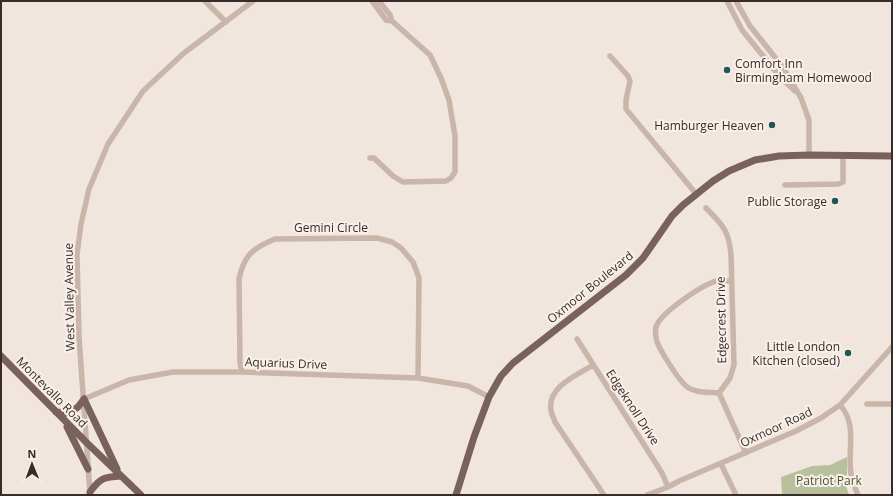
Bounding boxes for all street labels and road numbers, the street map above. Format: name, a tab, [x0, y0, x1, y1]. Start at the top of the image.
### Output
street label: Gemini Circle	[294, 219, 368, 236]
street label: West Valley Avenue	[60, 242, 78, 351]
street label: Oxmoor Boulevard	[543, 247, 637, 327]
street label: Edgecrest Drive	[712, 276, 730, 364]
street label: Montevallo Road	[13, 353, 91, 431]
street label: Aquarius Drive	[244, 353, 328, 373]
street label: Edgeknoll Drive	[602, 366, 664, 448]
street label: Oxmoor Road	[737, 403, 815, 451]

